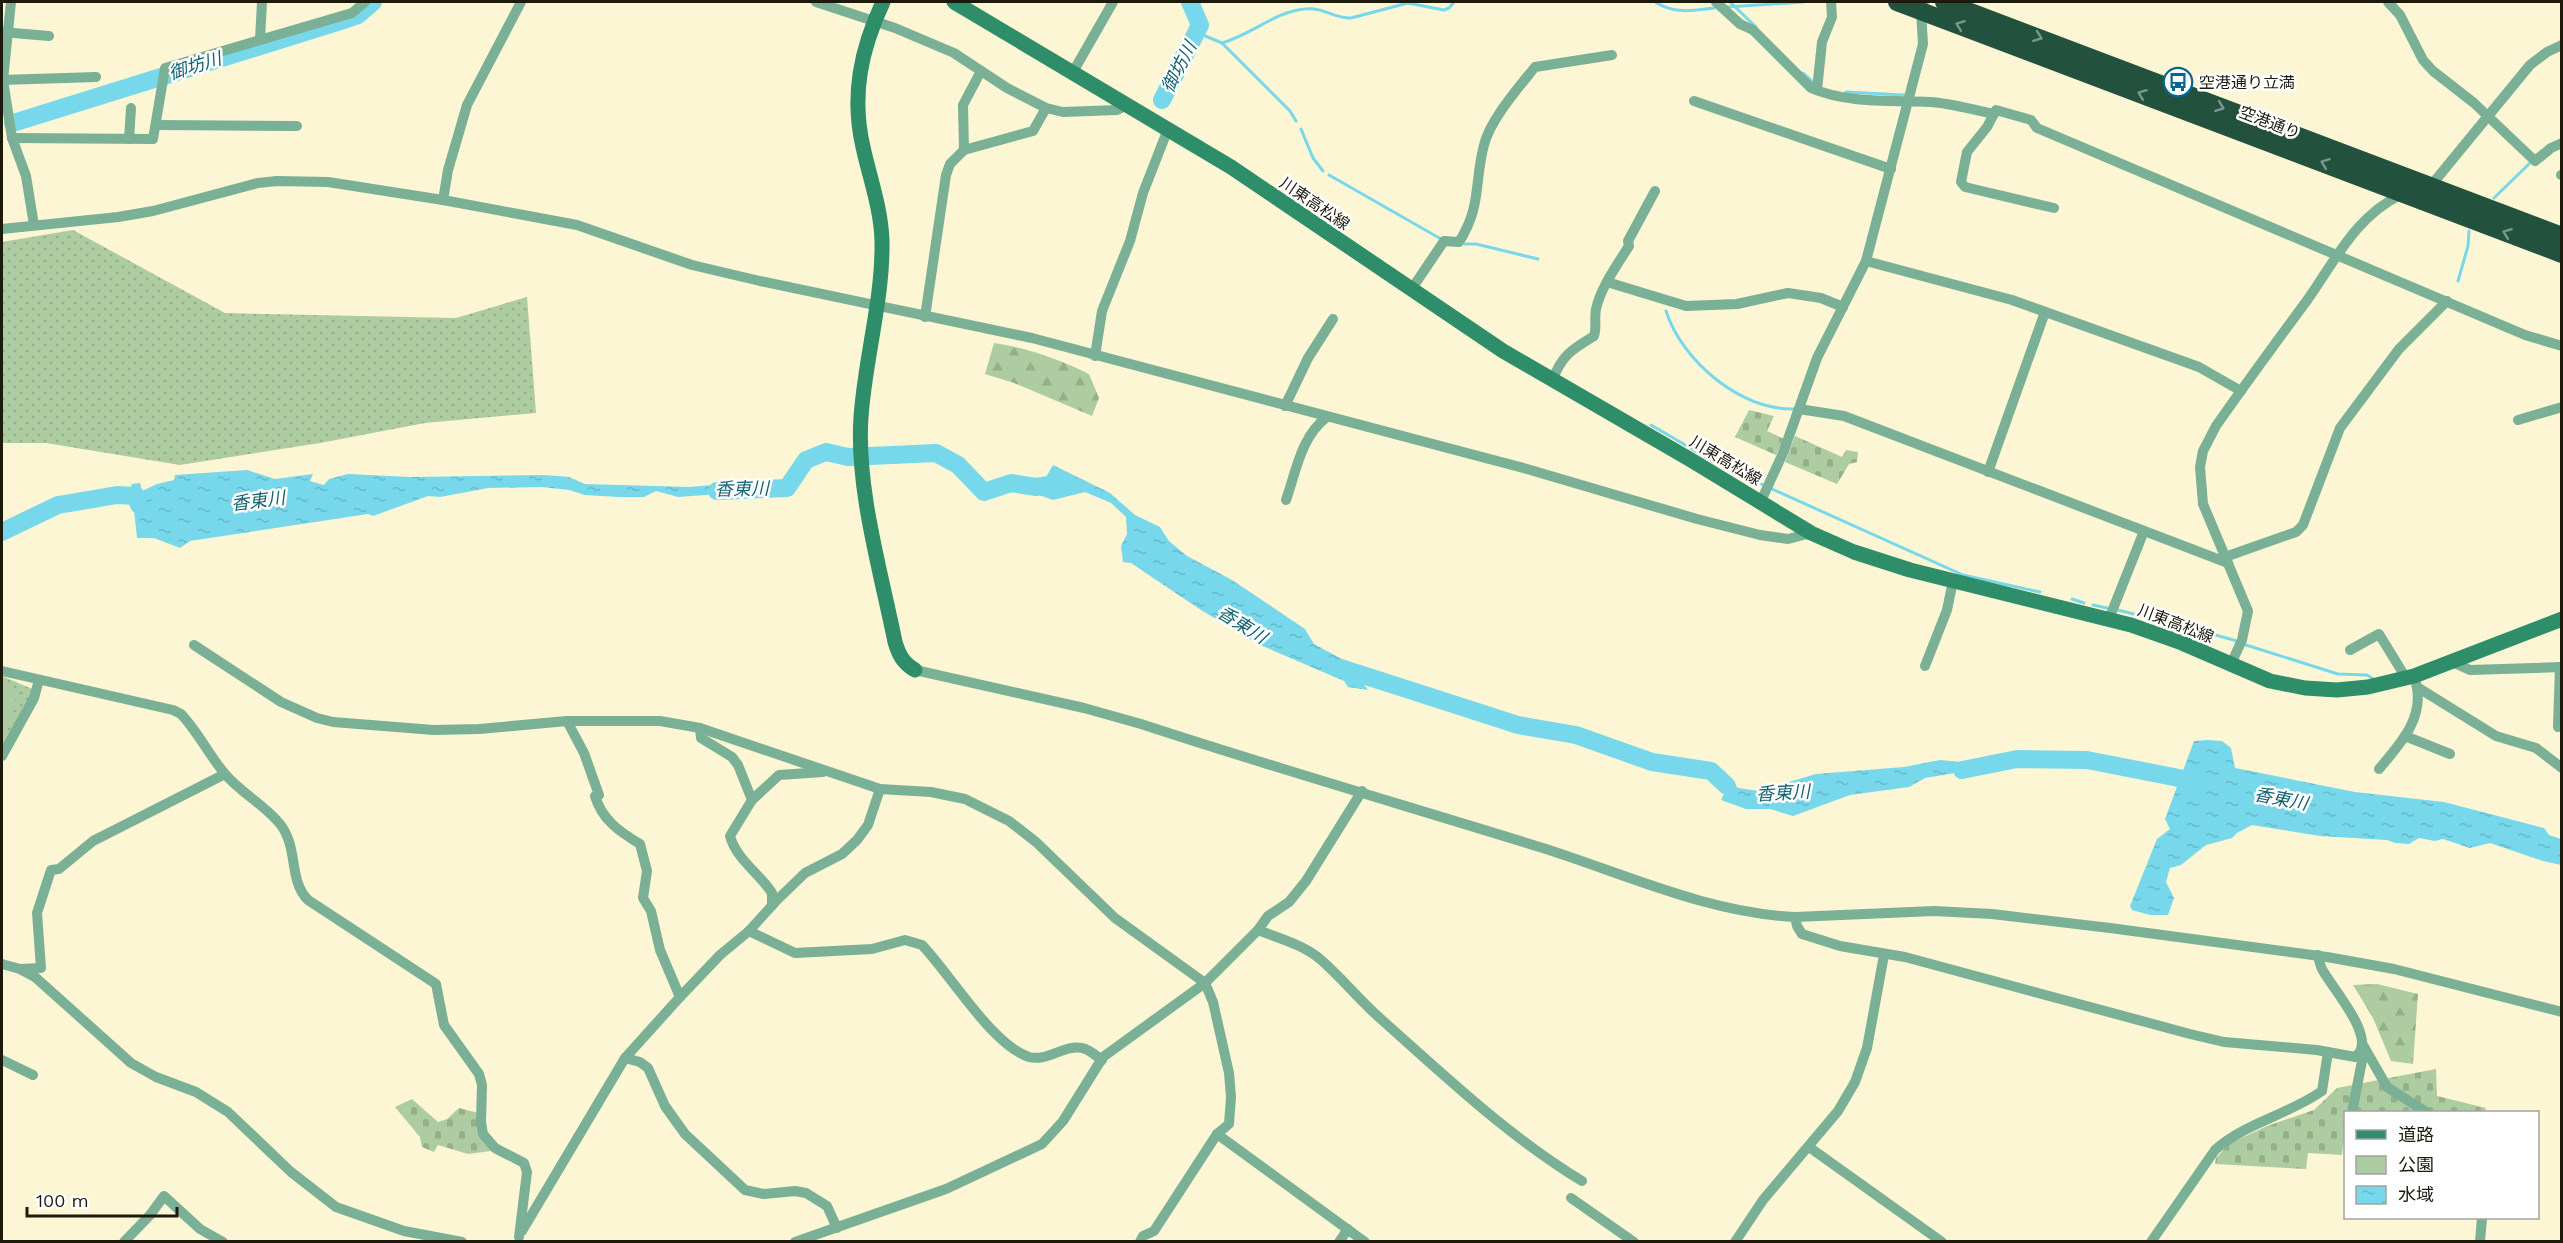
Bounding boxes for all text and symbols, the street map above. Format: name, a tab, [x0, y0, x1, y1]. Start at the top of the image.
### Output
one-way arrow	[1955, 20, 1966, 33]
one-way arrow	[2032, 30, 2043, 43]
water label: 御坊川	[1157, 36, 1201, 96]
water label: 御坊川	[166, 47, 226, 83]
bus stop icon: 空港通り立満	[2162, 66, 2194, 98]
place label: 空港通り立満	[2199, 73, 2295, 92]
one-way arrow	[2138, 89, 2148, 102]
one-way arrow	[2214, 100, 2225, 112]
street label: 空港通り	[2237, 102, 2303, 143]
one-way arrow	[2320, 158, 2331, 171]
street label: 川東高松線	[1276, 173, 1353, 234]
one-way arrow	[2502, 228, 2513, 240]
street label: 川東高松線	[1687, 432, 1765, 489]
water label: 香東川	[715, 477, 771, 499]
water label: 香東川	[230, 487, 288, 514]
street label: 川東高松線	[2135, 600, 2217, 647]
water label: 香東川	[1214, 601, 1272, 649]
water label: 香東川	[1755, 780, 1812, 804]
water label: 香東川	[2253, 783, 2312, 814]
legend	[2344, 1111, 2539, 1219]
text: 道路	[2398, 1124, 2434, 1145]
text: 公園	[2398, 1154, 2434, 1175]
scale bar	[27, 1180, 177, 1218]
text: 水域	[2398, 1184, 2434, 1205]
text: 100 m	[36, 1190, 89, 1211]

